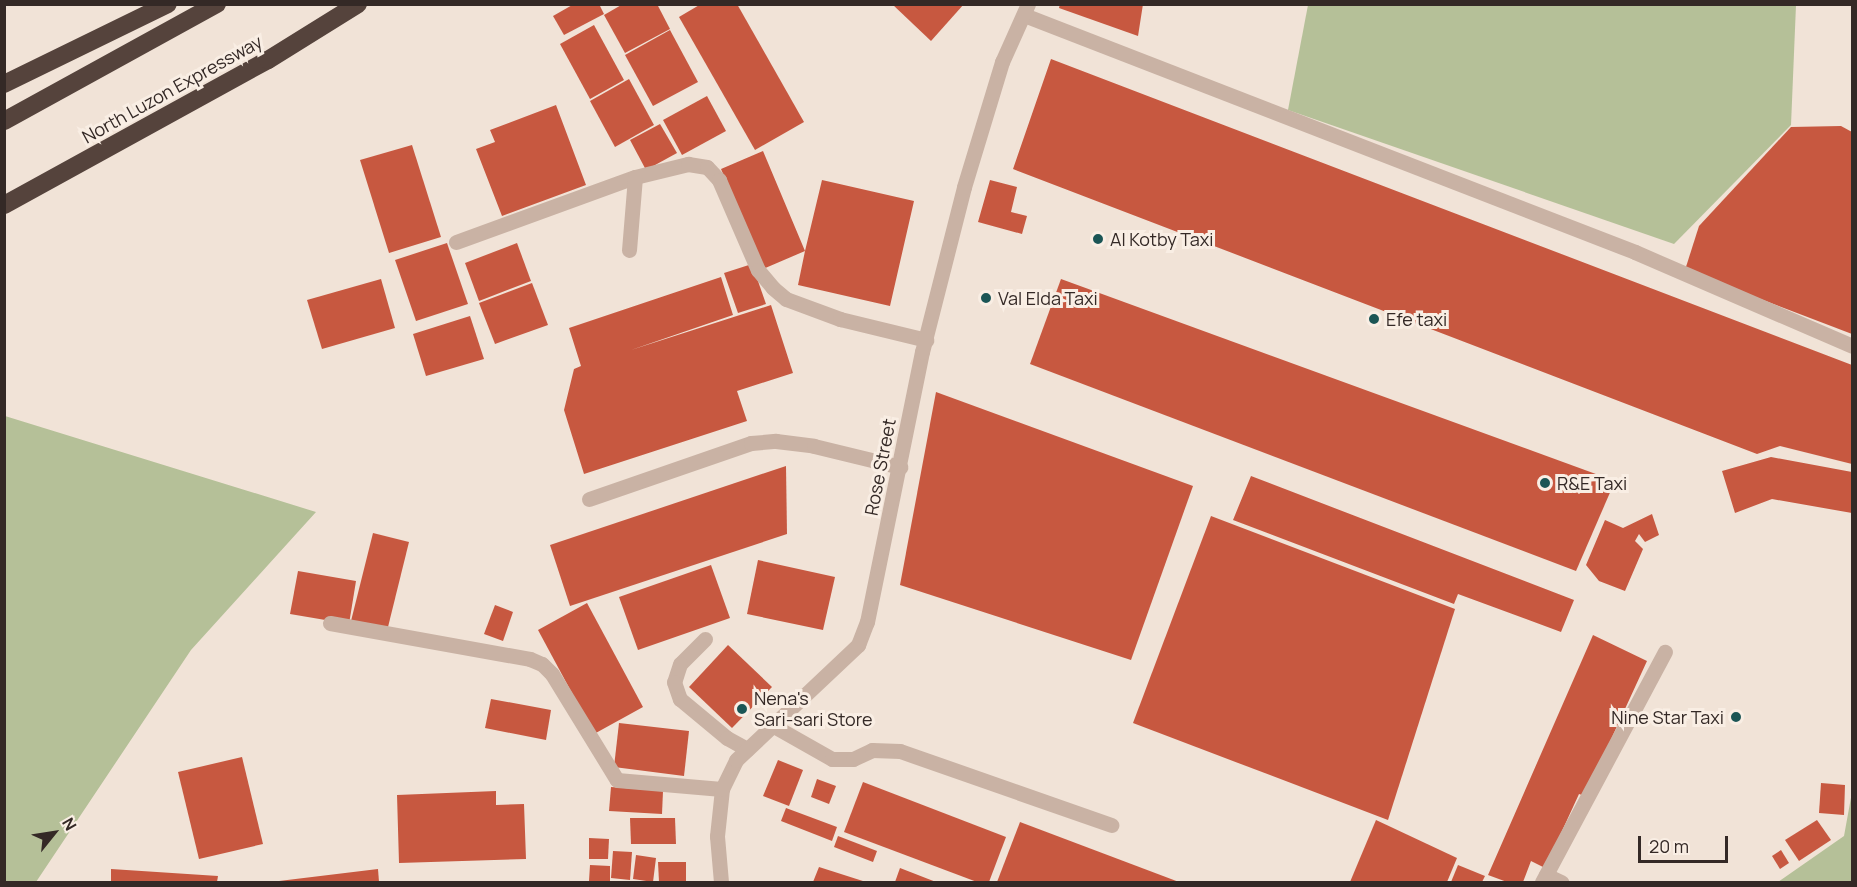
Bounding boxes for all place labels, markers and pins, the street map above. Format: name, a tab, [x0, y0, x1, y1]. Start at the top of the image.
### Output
place label: Al Kotby Taxi	[1110, 228, 1213, 250]
marker: Al Kotby Taxi	[1091, 232, 1105, 246]
place label: Val Elda Taxi	[998, 287, 1098, 309]
marker: Val Elda Taxi	[979, 291, 993, 305]
place label: Efe taxi	[1386, 308, 1447, 330]
marker: Efe taxi	[1367, 312, 1381, 326]
place label: R&E Taxi	[1557, 472, 1627, 494]
marker: R&E Taxi	[1538, 476, 1552, 490]
place label: Nena's Sari-sari Store	[754, 688, 873, 730]
marker: Nena's Sari-sari Store	[735, 702, 749, 716]
place label: Nine Star Taxi	[1611, 706, 1724, 728]
marker: Nine Star Taxi	[1729, 710, 1743, 724]

